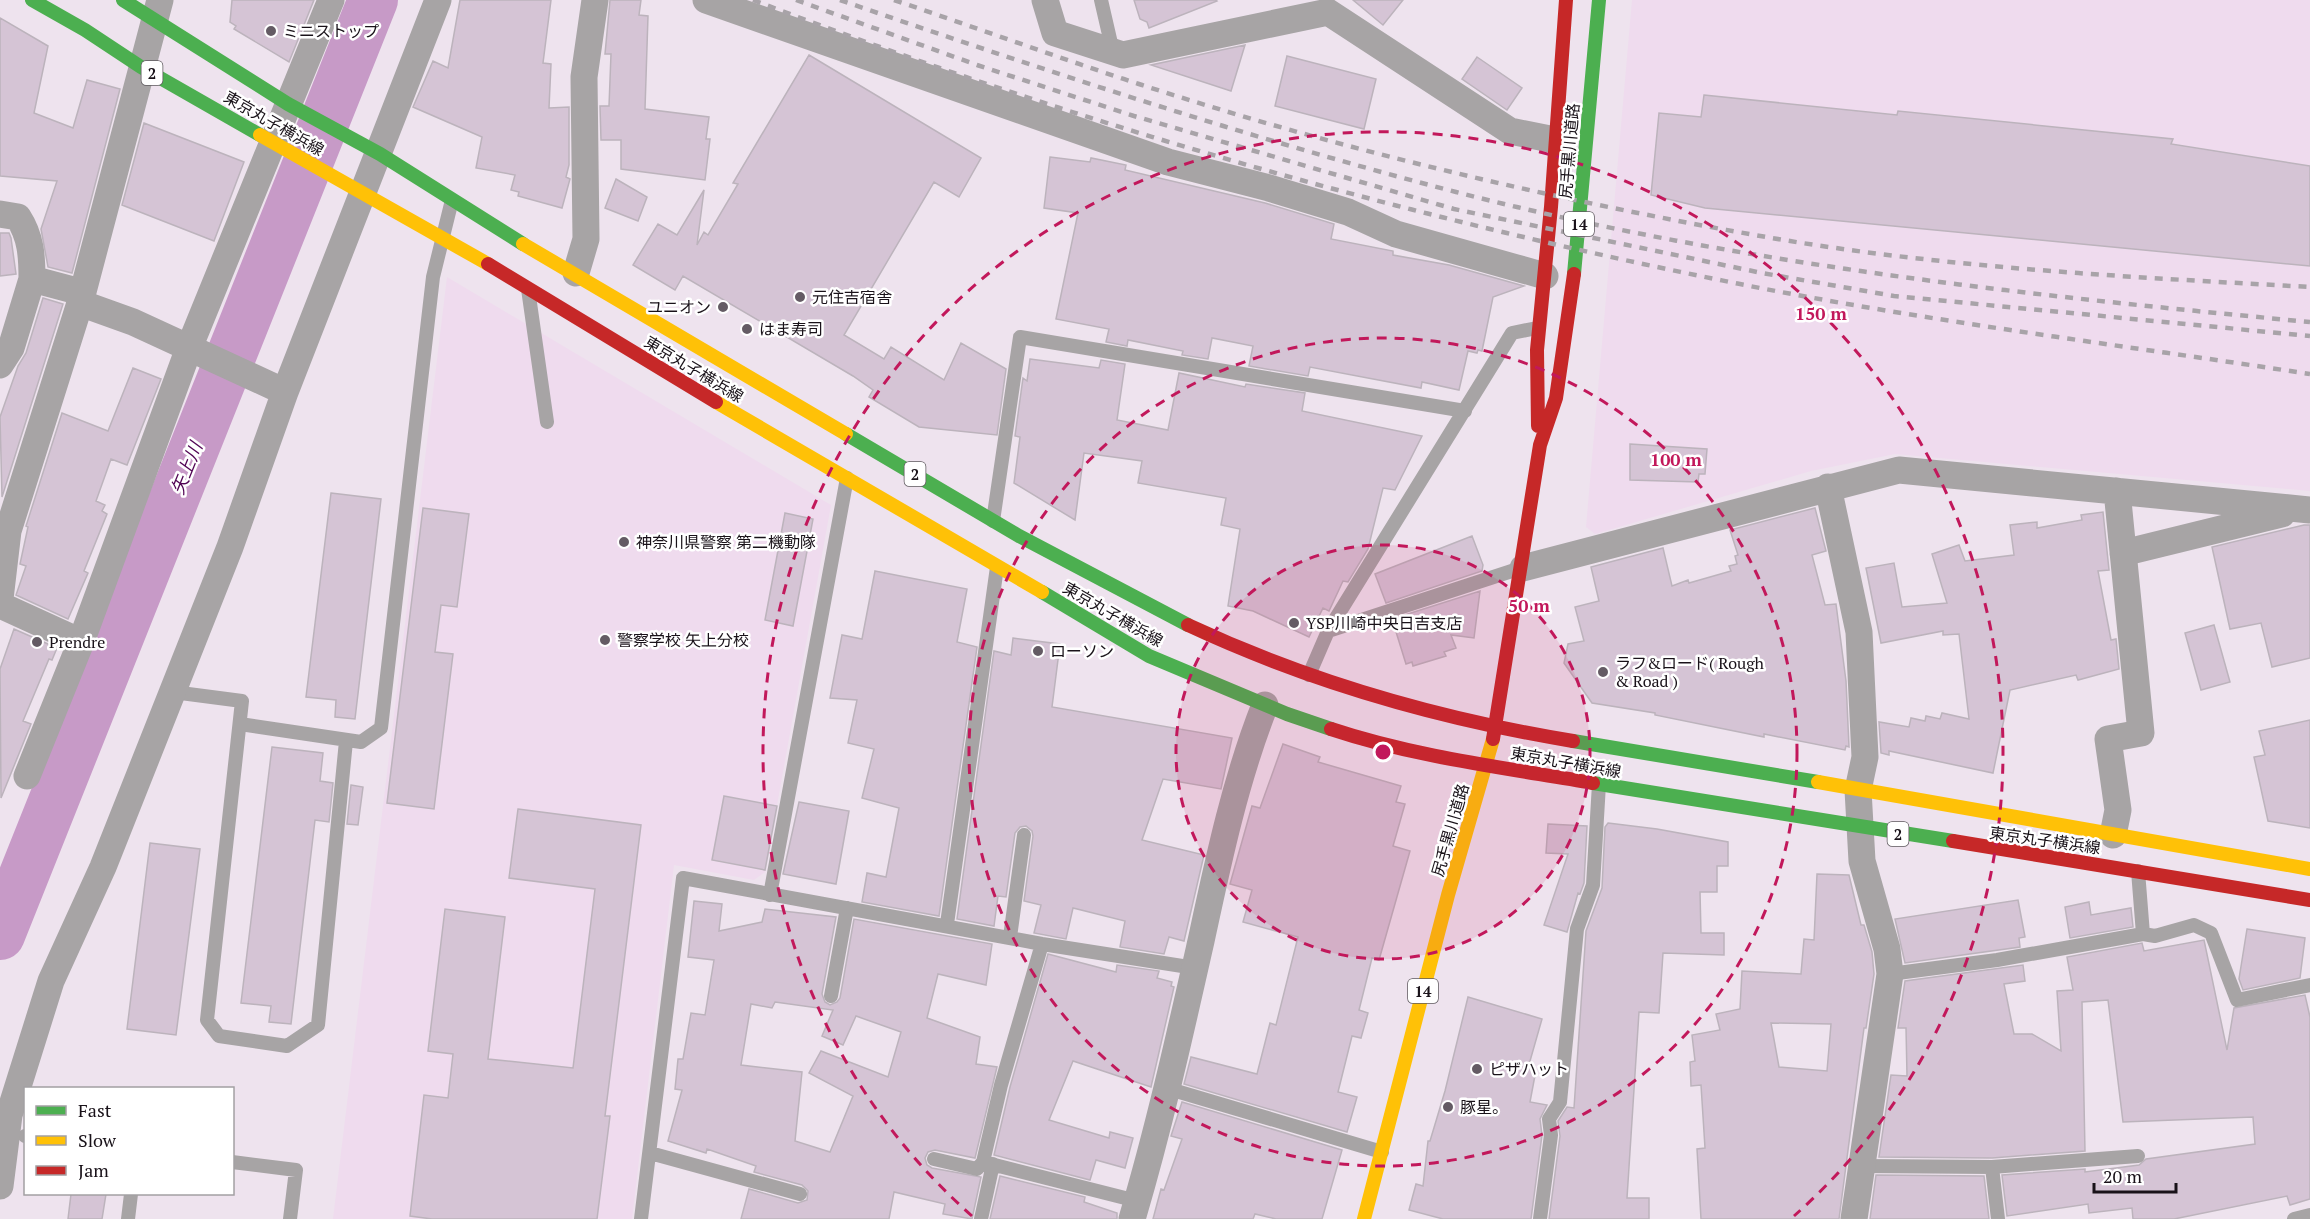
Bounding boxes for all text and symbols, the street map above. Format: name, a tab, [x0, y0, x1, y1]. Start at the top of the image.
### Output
place label: ミニストップ	[283, 20, 379, 42]
marker: ミニストップ	[264, 24, 278, 38]
road number: 2	[142, 61, 162, 85]
street label: 東京丸子横浜線	[220, 85, 328, 161]
street label: 尻手黒川道路	[1554, 102, 1584, 200]
road number: 14	[1564, 212, 1594, 236]
place label: 元住吉宿舎	[812, 286, 892, 308]
marker: 元住吉宿舎	[793, 290, 807, 304]
place label: ユニオン	[647, 296, 711, 318]
marker: ユニオン	[716, 300, 730, 314]
text: 150 m	[1795, 301, 1847, 325]
place label: はま寿司	[759, 318, 823, 340]
marker: はま寿司	[740, 322, 754, 336]
street label: 東京丸子横浜線	[640, 331, 748, 407]
water label: 矢上川	[165, 437, 208, 498]
text: 100 m	[1650, 447, 1702, 471]
road number: 2	[904, 462, 926, 486]
place label: 神奈川県警察 第二機動隊	[636, 531, 816, 553]
marker: 神奈川県警察 第二機動隊	[617, 535, 631, 549]
street label: 東京丸子横浜線	[1059, 576, 1167, 652]
text: 50 m	[1508, 593, 1550, 617]
place label: YSP川崎中央日吉支店	[1306, 612, 1462, 634]
marker: YSP川崎中央日吉支店	[1287, 616, 1301, 630]
place label: 警察学校 矢上分校	[617, 629, 749, 651]
place label: Prendre	[49, 631, 105, 653]
marker: 警察学校 矢上分校	[598, 633, 612, 647]
marker: Prendre	[30, 635, 44, 649]
place label: ローソン	[1050, 640, 1114, 662]
marker: ローソン	[1031, 644, 1045, 658]
place label: ラフ&ロード( Rough & Road )	[1615, 652, 1765, 692]
marker: ラフ&ロード( Rough & Road )	[1596, 665, 1610, 679]
street label: 東京丸子横浜線	[1509, 741, 1623, 783]
centre of rings	[1373, 742, 1393, 762]
street label: 尻手黒川道路	[1426, 781, 1474, 879]
street label: 東京丸子横浜線	[1988, 821, 2102, 859]
road number: 2	[1888, 822, 1908, 846]
road number: 14	[1408, 979, 1438, 1003]
place label: ピザハット	[1489, 1058, 1569, 1080]
marker: ピザハット	[1470, 1062, 1484, 1076]
legend	[24, 1087, 234, 1195]
place label: 豚星。	[1460, 1096, 1508, 1118]
text: Fast	[78, 1098, 112, 1122]
marker: 豚星。	[1441, 1100, 1455, 1114]
text: Slow	[78, 1128, 117, 1152]
scale bar	[2094, 1156, 2176, 1194]
text: Jam	[78, 1158, 109, 1182]
text: 20 m	[2103, 1164, 2143, 1188]

